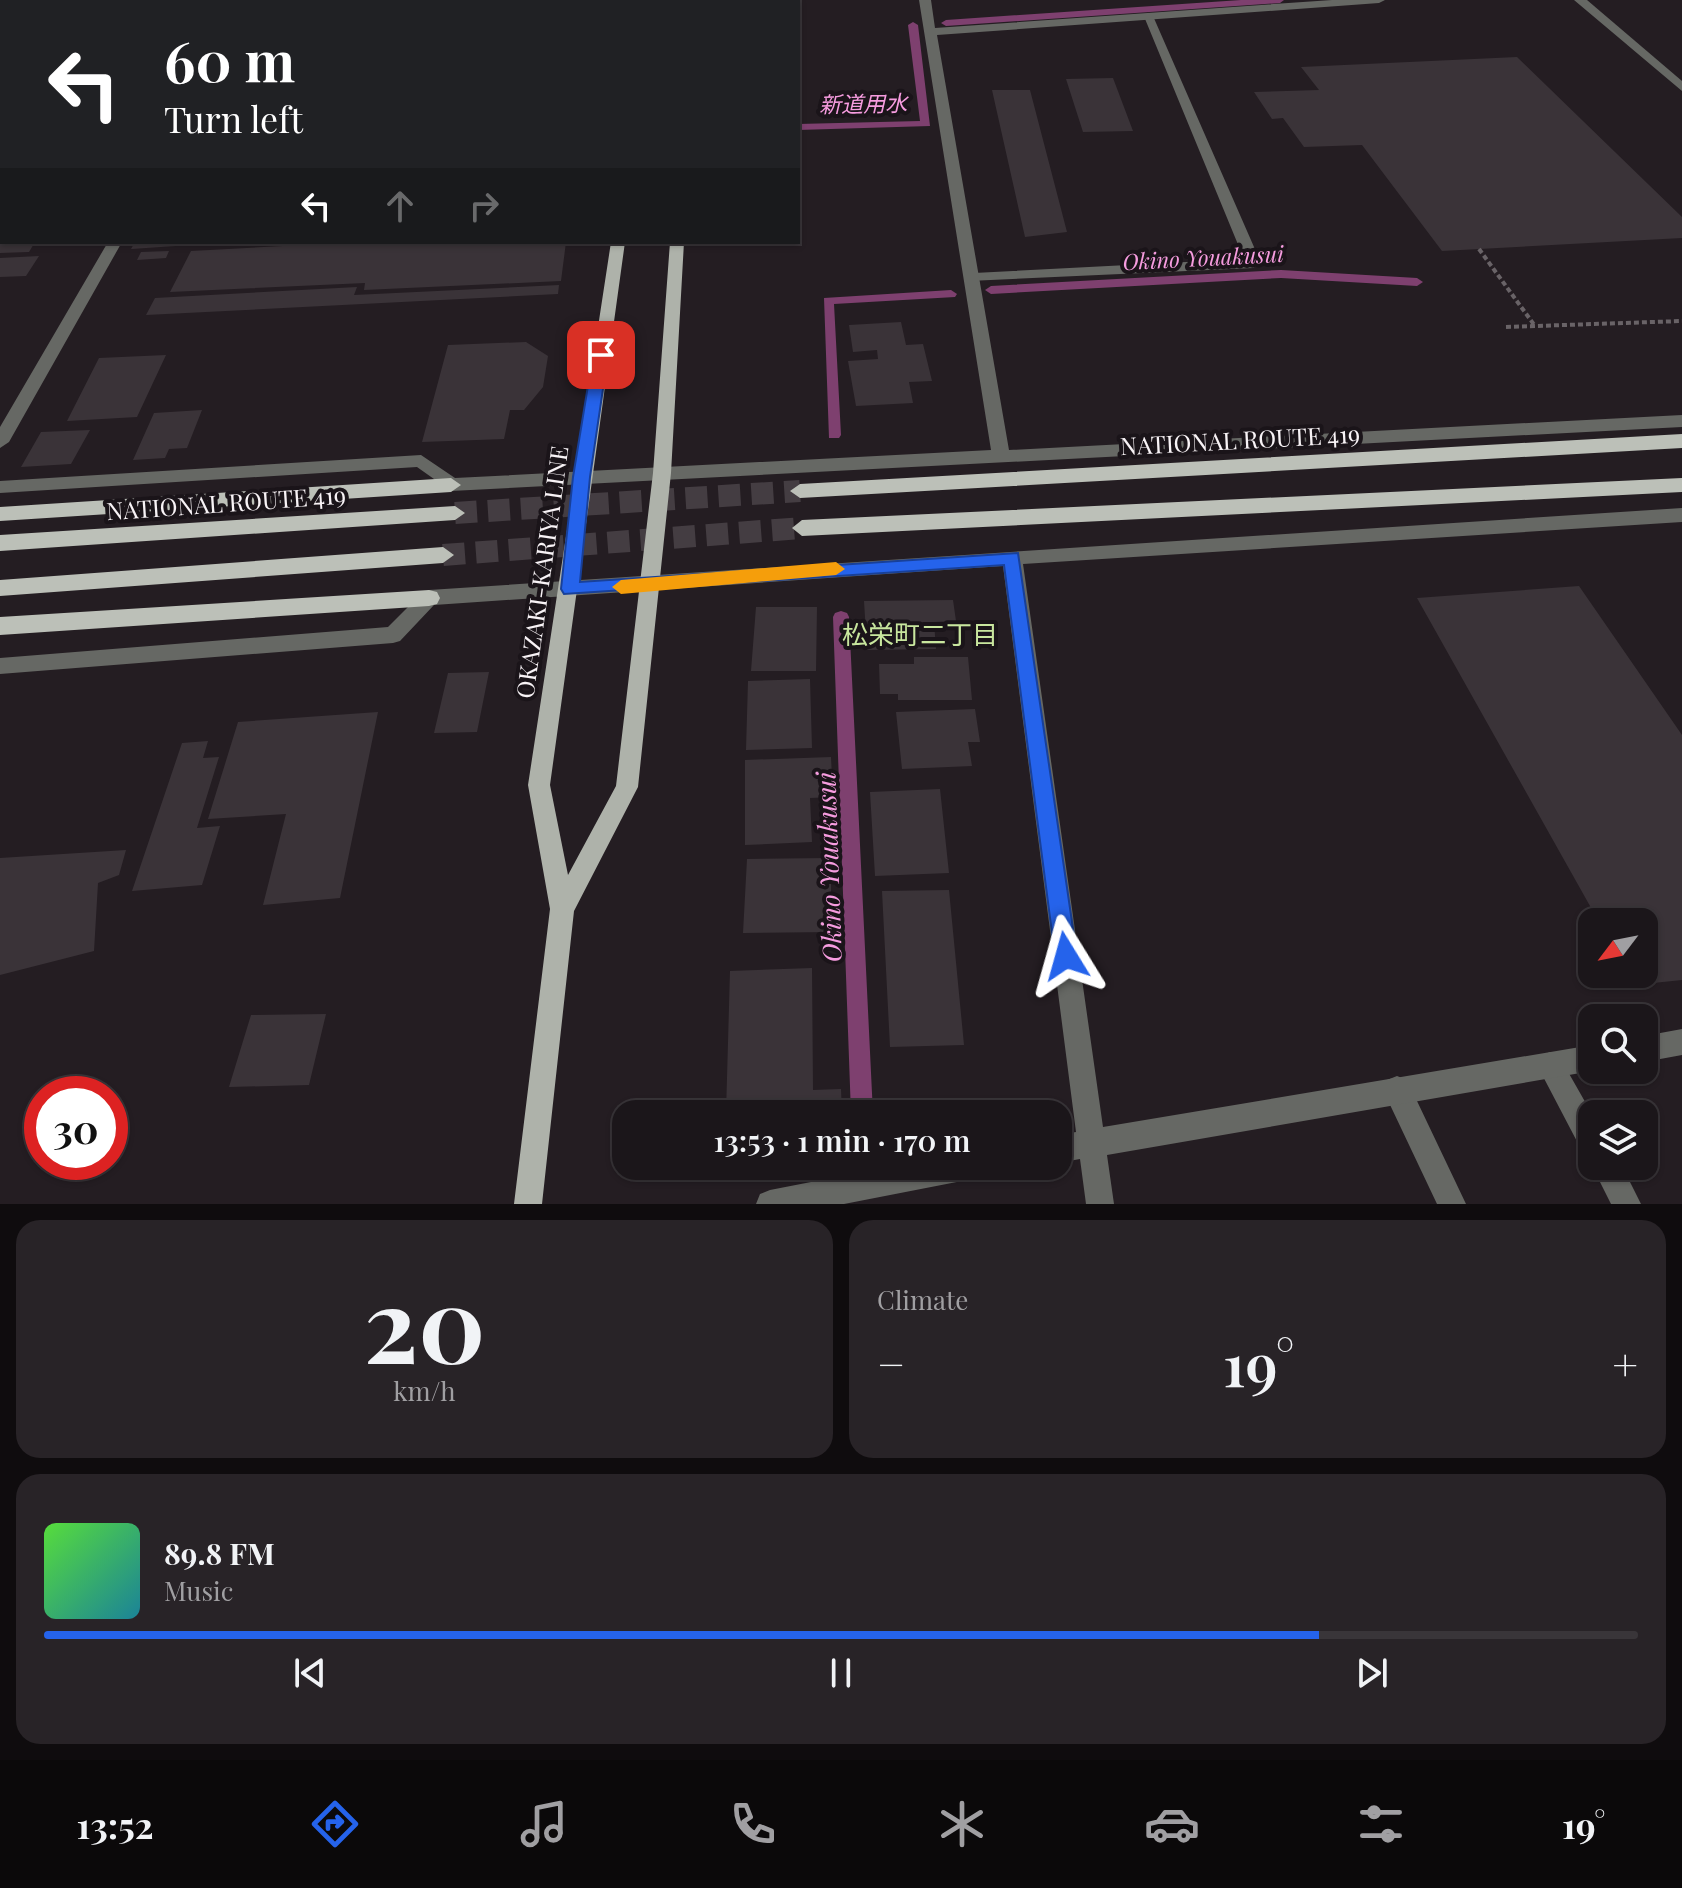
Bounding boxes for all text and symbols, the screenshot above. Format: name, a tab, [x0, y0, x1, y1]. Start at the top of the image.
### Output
text: 60 m	[164, 22, 295, 97]
icon: left	[32, 32, 136, 136]
water label: 新道用水	[819, 87, 909, 119]
text: Turn left	[164, 94, 303, 142]
icon: left	[294, 184, 338, 228]
icon: ahead	[378, 184, 422, 228]
icon: right	[462, 184, 506, 228]
water label: Okino Youakusui	[1122, 238, 1285, 276]
pin	[567, 321, 635, 389]
icon: arrive	[579, 333, 623, 377]
street label: NATIONAL ROUTE 419	[1119, 417, 1361, 461]
street label: OKAZAKI-KARIYA LINE	[507, 444, 575, 700]
street label: NATIONAL ROUTE 419	[105, 478, 347, 526]
district label: 松栄町二丁目	[842, 616, 998, 651]
water label: Okino Youakusui	[807, 770, 849, 963]
north arrow	[1578, 908, 1658, 988]
map controls	[1578, 908, 1658, 1180]
position arrow	[1024, 914, 1108, 998]
button: search	[1578, 1004, 1658, 1084]
speed limit sign: 30	[24, 1076, 128, 1180]
button: layers	[1578, 1100, 1658, 1180]
text: 13:53 · 1 min · 170 m	[714, 1120, 970, 1160]
text: 20	[364, 1251, 485, 1390]
text: Climate	[877, 1282, 968, 1317]
text: 19°	[1223, 1322, 1295, 1402]
text: −	[877, 1333, 905, 1392]
text: +	[1612, 1333, 1638, 1392]
text: km/h	[393, 1373, 456, 1408]
text: 89.8 FM	[164, 1533, 275, 1573]
text: Music	[164, 1573, 233, 1608]
icon: previous	[288, 1651, 332, 1695]
icon: pause	[819, 1651, 863, 1695]
icon: next	[1350, 1651, 1394, 1695]
icon: directions	[307, 1796, 363, 1852]
icon: music	[516, 1796, 572, 1852]
icon: phone	[725, 1796, 781, 1852]
icon: climate	[934, 1796, 990, 1852]
icon: car	[1144, 1796, 1200, 1852]
icon: filters	[1353, 1796, 1409, 1852]
text: 13:52	[77, 1800, 154, 1848]
text: 19°	[1562, 1800, 1605, 1848]

